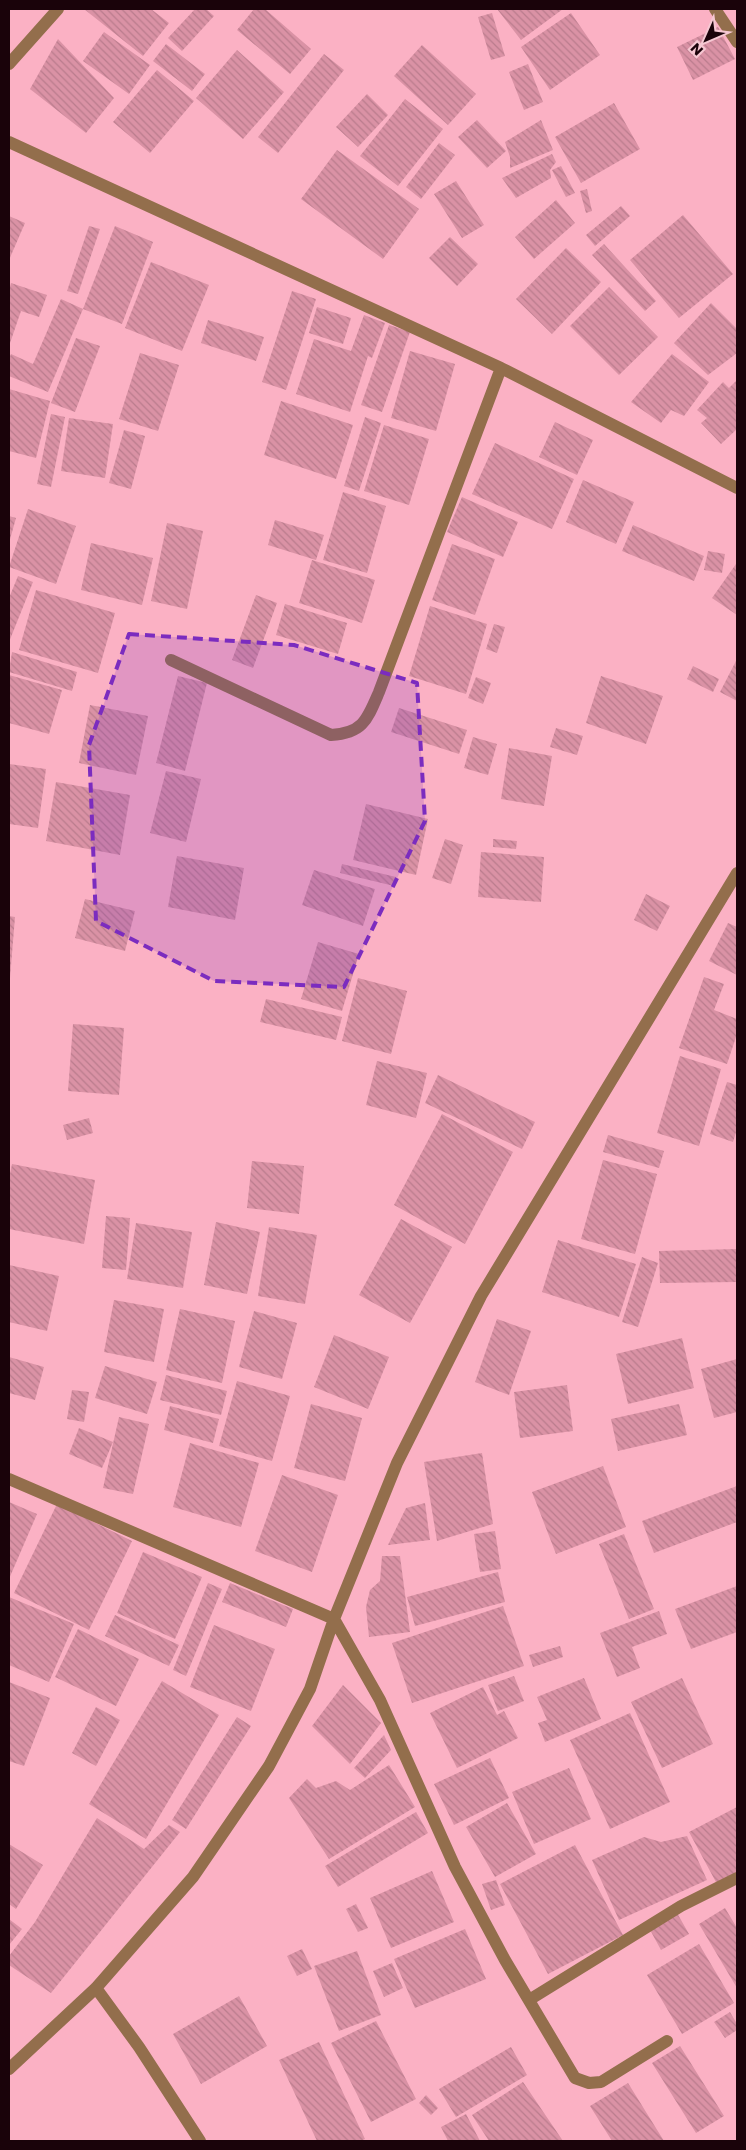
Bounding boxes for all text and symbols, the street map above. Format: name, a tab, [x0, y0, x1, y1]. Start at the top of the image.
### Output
north arrow	[681, 15, 731, 65]
text: N	[686, 38, 708, 60]

